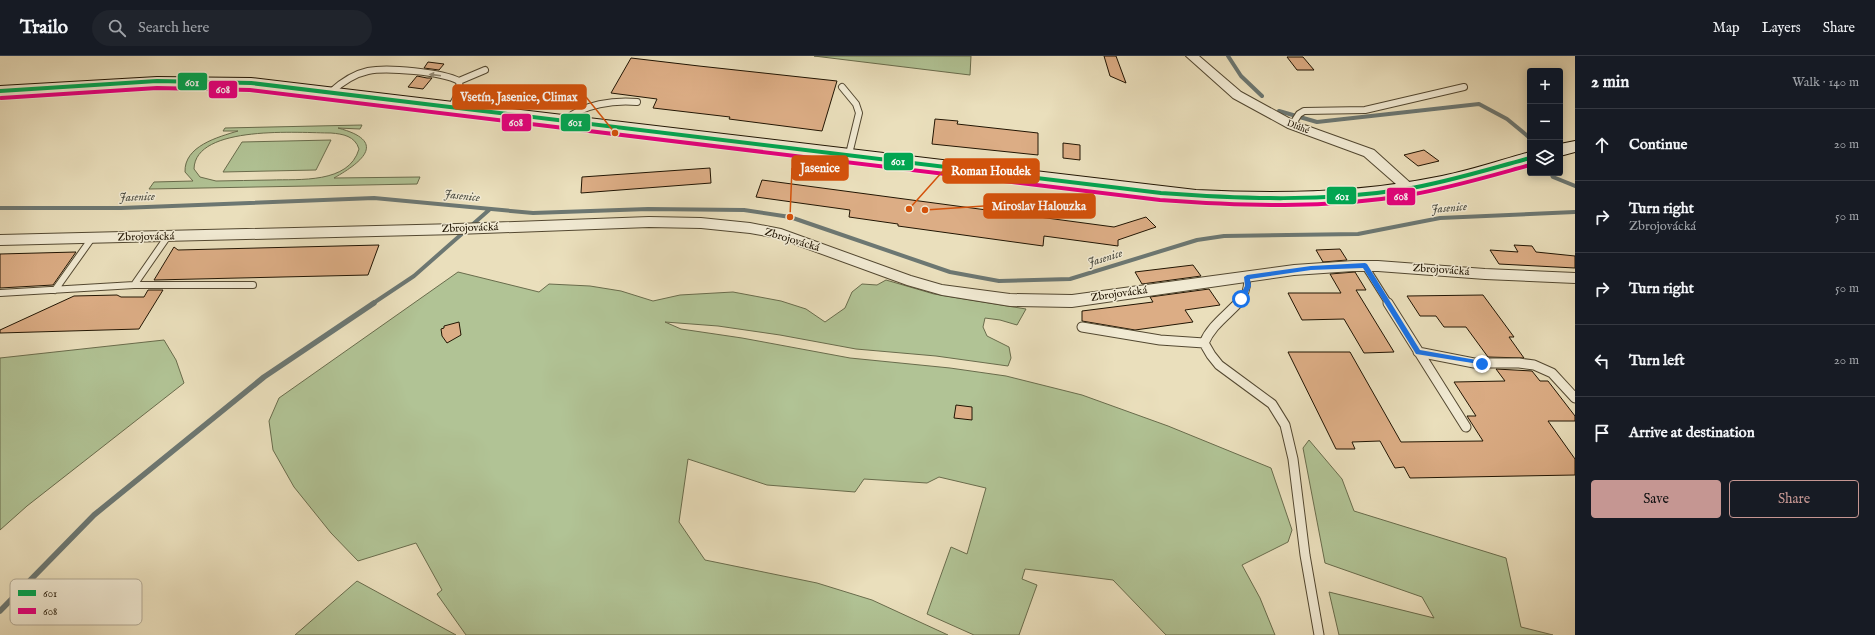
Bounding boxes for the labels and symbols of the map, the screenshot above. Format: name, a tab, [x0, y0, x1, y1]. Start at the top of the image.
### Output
line badge: 601	[177, 72, 208, 91]
one-way arrow	[429, 72, 441, 78]
text: 601	[185, 76, 199, 90]
line badge: 608	[208, 80, 238, 99]
text: 608	[216, 83, 230, 97]
callout: Vsetín, Jasenice, Climax	[453, 85, 586, 109]
text: Vsetín, Jasenice, Climax	[459, 90, 578, 106]
line badge: 608	[501, 113, 532, 132]
line badge: 601	[560, 113, 591, 132]
text: 608	[509, 116, 523, 130]
text: 601	[568, 116, 582, 130]
street label: Dlúhé	[1285, 118, 1311, 136]
line badge: 601	[883, 152, 914, 171]
text: 601	[891, 155, 905, 169]
callout: Jasenice	[792, 156, 848, 180]
callout: Roman Houdek	[943, 159, 1039, 183]
text: Jasenice	[798, 161, 840, 177]
text: Roman Houdek	[951, 164, 1032, 179]
line badge: 601	[1326, 186, 1357, 205]
water label: Jasenice	[443, 187, 481, 205]
line badge: 608	[1386, 187, 1416, 206]
water label: Jasenice	[119, 189, 155, 205]
text: 601	[1335, 190, 1349, 204]
text: 608	[1394, 190, 1408, 204]
callout: Miroslav Halouzka	[984, 194, 1095, 218]
text: Miroslav Halouzka	[992, 199, 1087, 214]
water label: Jasenice	[1430, 199, 1468, 217]
street label: Zbrojovácká	[441, 220, 499, 236]
street label: Zbrojovácká	[763, 225, 821, 255]
street label: Zbrojovácká	[117, 230, 175, 244]
water label: Jasenice	[1086, 246, 1124, 270]
street label: Zbrojovácká	[1412, 261, 1470, 279]
street label: Zbrojovácká	[1090, 283, 1148, 305]
route start	[1232, 290, 1250, 308]
route end	[1473, 355, 1491, 373]
legend	[10, 579, 142, 625]
text: 601	[43, 587, 57, 601]
text: 608	[43, 605, 57, 619]

